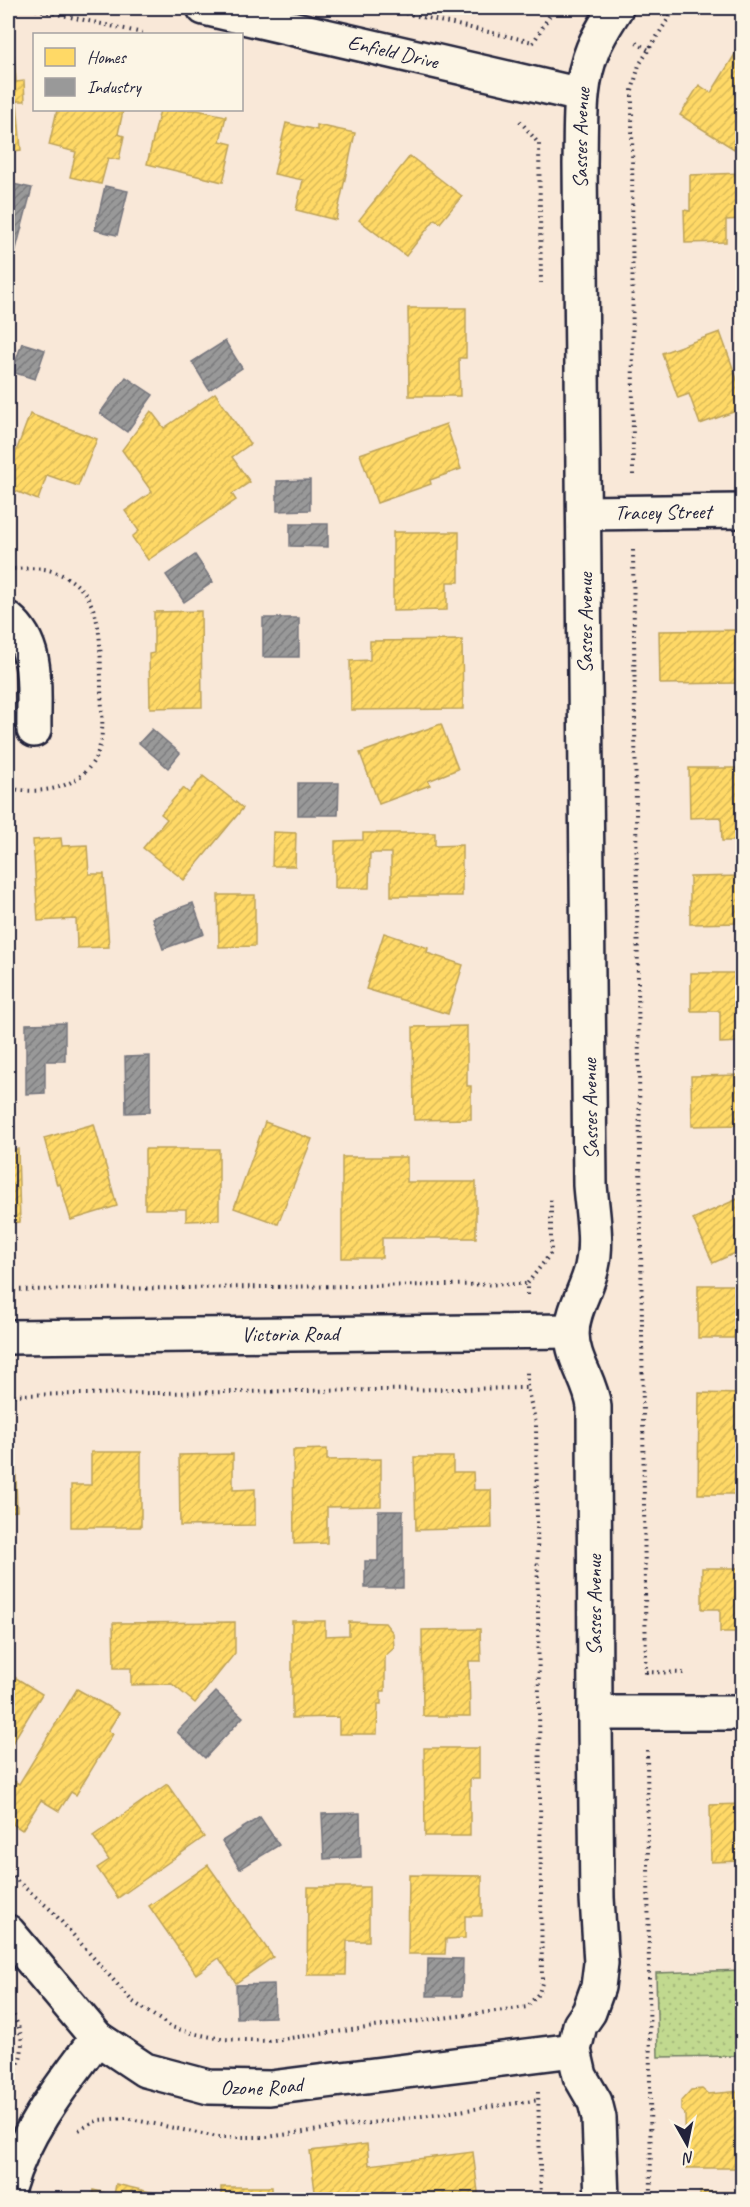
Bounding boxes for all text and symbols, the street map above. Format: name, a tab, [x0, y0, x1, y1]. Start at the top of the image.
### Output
street label: Enfield Drive	[345, 29, 442, 75]
legend	[33, 33, 243, 111]
text: Homes	[87, 46, 127, 68]
text: Industry	[87, 76, 142, 98]
street label: Sasses Avenue	[567, 85, 596, 189]
street label: Tracey Street	[614, 498, 715, 526]
street label: Sasses Avenue	[572, 571, 598, 673]
street label: Sasses Avenue	[576, 1057, 604, 1160]
street label: Victoria Road	[241, 1320, 342, 1348]
street label: Sasses Avenue	[581, 1553, 607, 1655]
street label: Ozone Road	[220, 2071, 307, 2101]
north arrow	[657, 2114, 717, 2174]
text: N	[680, 2147, 696, 2169]

